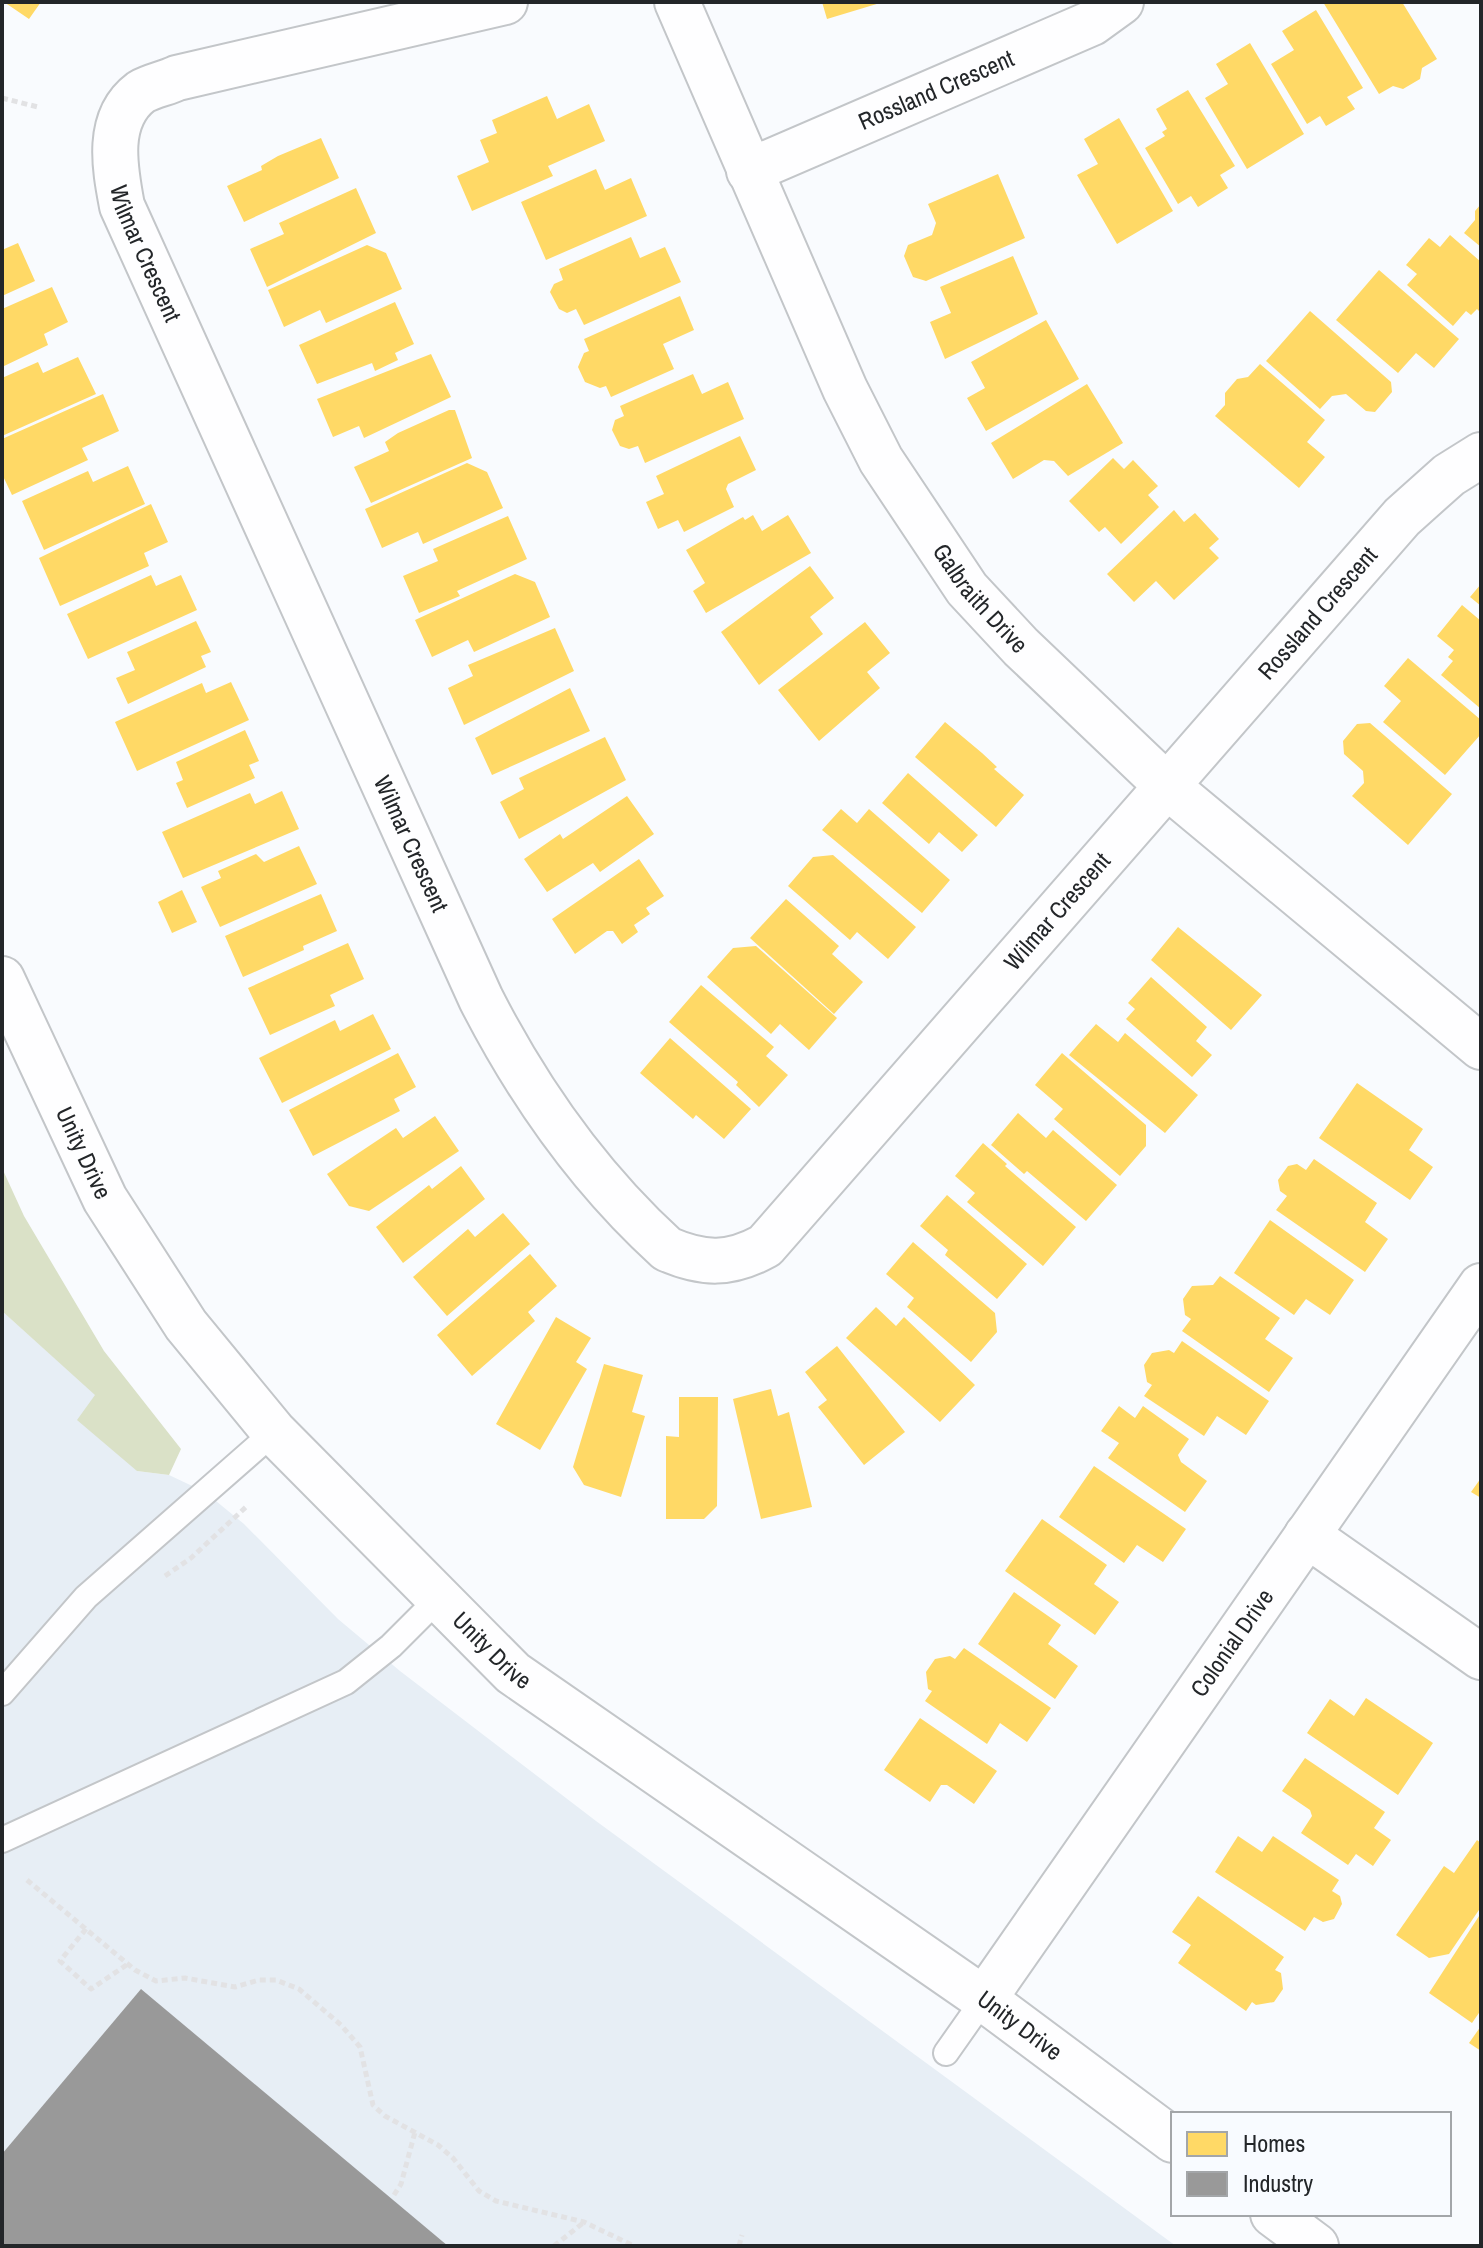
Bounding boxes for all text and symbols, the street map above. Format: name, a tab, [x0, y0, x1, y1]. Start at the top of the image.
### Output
street label: Rossland Crescent	[853, 41, 1019, 137]
street label: Wilmar Crescent	[103, 182, 190, 327]
street label: Galbraith Drive	[926, 537, 1035, 659]
street label: Rossland Crescent	[1250, 539, 1384, 686]
street label: Wilmar Crescent	[367, 770, 457, 917]
street label: Wilmar Crescent	[996, 845, 1117, 977]
street label: Unity Drive	[49, 1101, 120, 1204]
street label: Colonial Drive	[1183, 1582, 1280, 1703]
street label: Unity Drive	[446, 1604, 538, 1696]
street label: Unity Drive	[971, 1983, 1069, 2067]
legend	[1171, 2112, 1451, 2216]
text: Homes	[1243, 2127, 1305, 2159]
text: Industry	[1243, 2167, 1313, 2199]

